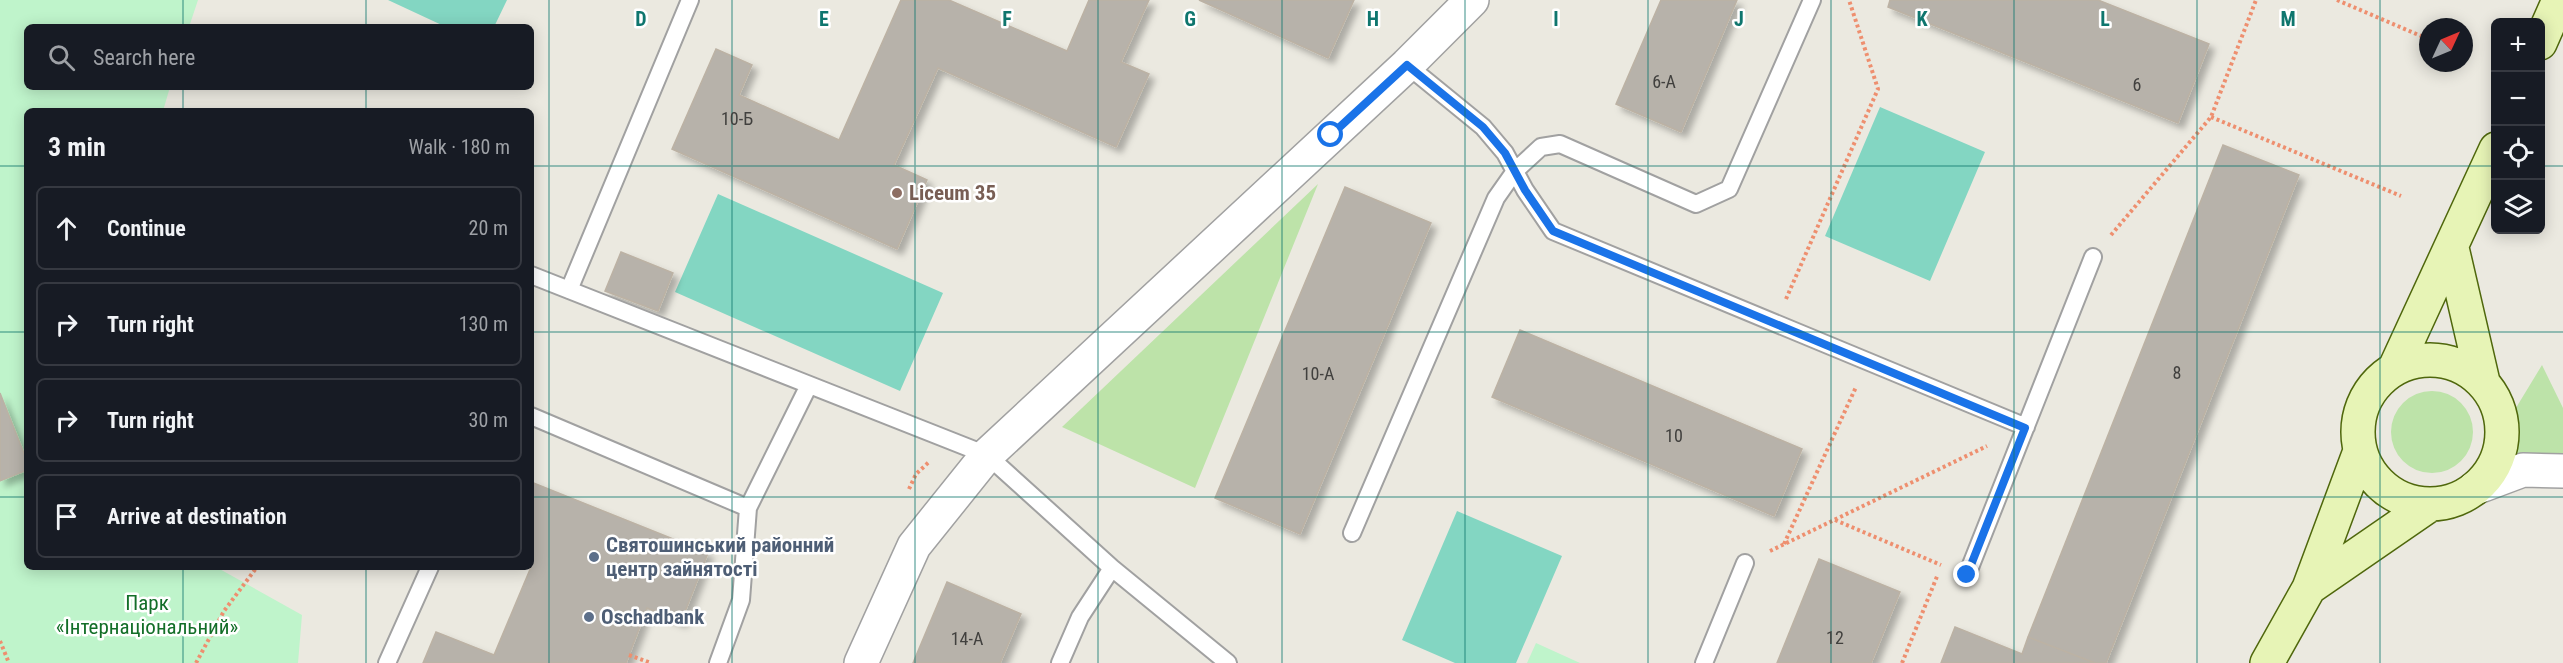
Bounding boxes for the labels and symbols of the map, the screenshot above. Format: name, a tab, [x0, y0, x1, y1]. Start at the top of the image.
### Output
text: D	[635, 7, 647, 31]
text: E	[819, 7, 829, 31]
text: F	[1002, 7, 1012, 31]
text: G	[1184, 7, 1196, 31]
text: H	[1367, 7, 1379, 31]
text: I	[1553, 7, 1559, 31]
text: J	[1734, 7, 1744, 31]
text: K	[1916, 7, 1928, 31]
text: L	[2100, 7, 2110, 31]
text: M	[2280, 7, 2296, 31]
north arrow	[2419, 18, 2473, 72]
house number: 6-А	[1652, 71, 1676, 92]
house number: 6	[2133, 74, 2141, 95]
house number: 10-Б	[721, 108, 753, 129]
route start	[1317, 121, 1343, 147]
place label: Liceum 35	[909, 181, 996, 205]
marker: Liceum 35	[890, 186, 904, 200]
house number: 8	[2173, 362, 2181, 383]
house number: 10-А	[1302, 363, 1335, 384]
house number: 10	[1665, 425, 1683, 446]
place label: Святошинський районний центр зайнятості	[606, 533, 834, 581]
marker: Святошинський районний центр зайнятості	[587, 550, 601, 564]
route end	[1953, 561, 1979, 587]
park label: Парк «Інтернаціональний»	[56, 591, 238, 639]
place label: Oschadbank	[601, 605, 705, 629]
marker: Oschadbank	[582, 610, 596, 624]
house number: 12	[1826, 627, 1844, 648]
house number: 14-А	[951, 628, 984, 649]

